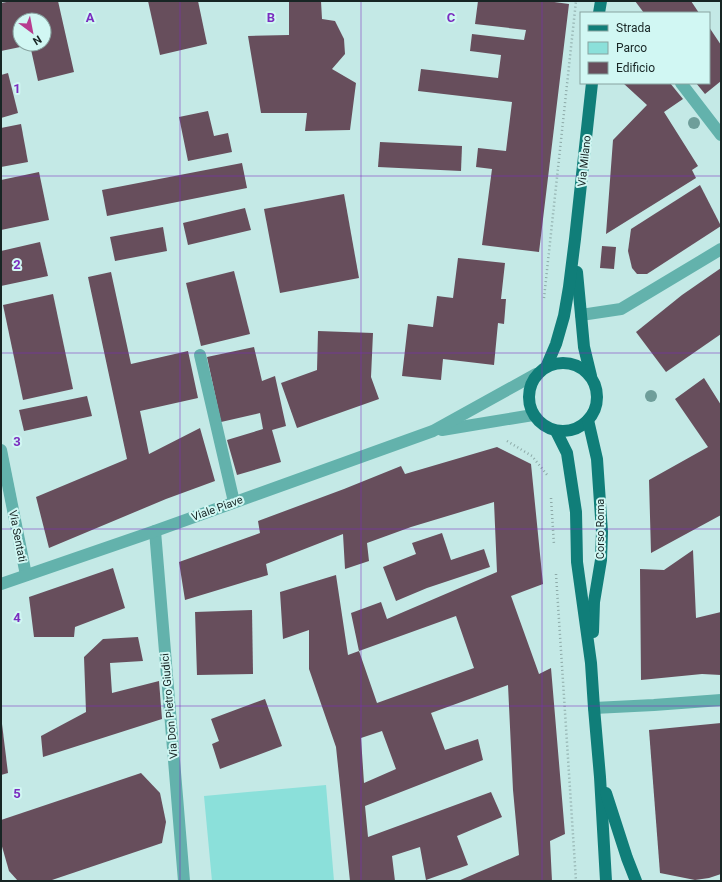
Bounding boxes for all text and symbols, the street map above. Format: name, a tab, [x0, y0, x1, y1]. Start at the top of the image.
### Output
text: A	[86, 10, 95, 25]
text: B	[267, 10, 275, 25]
text: C	[447, 10, 456, 25]
north arrow	[12, 12, 52, 52]
legend	[580, 12, 710, 84]
text: Strada	[616, 21, 651, 35]
text: N	[30, 32, 44, 48]
text: Parco	[616, 41, 647, 55]
text: Edificio	[616, 61, 655, 75]
text: 1	[13, 81, 21, 96]
street label: Via Milano	[575, 135, 594, 187]
text: 2	[13, 257, 21, 272]
text: 3	[13, 434, 21, 449]
street label: Viale Piave	[190, 493, 245, 524]
street label: Corso Roma	[594, 499, 607, 559]
street label: Via Sentati	[6, 509, 29, 563]
text: 4	[13, 610, 21, 625]
street label: Via Don Pietro Giudici	[158, 653, 181, 759]
text: 5	[13, 786, 21, 801]

